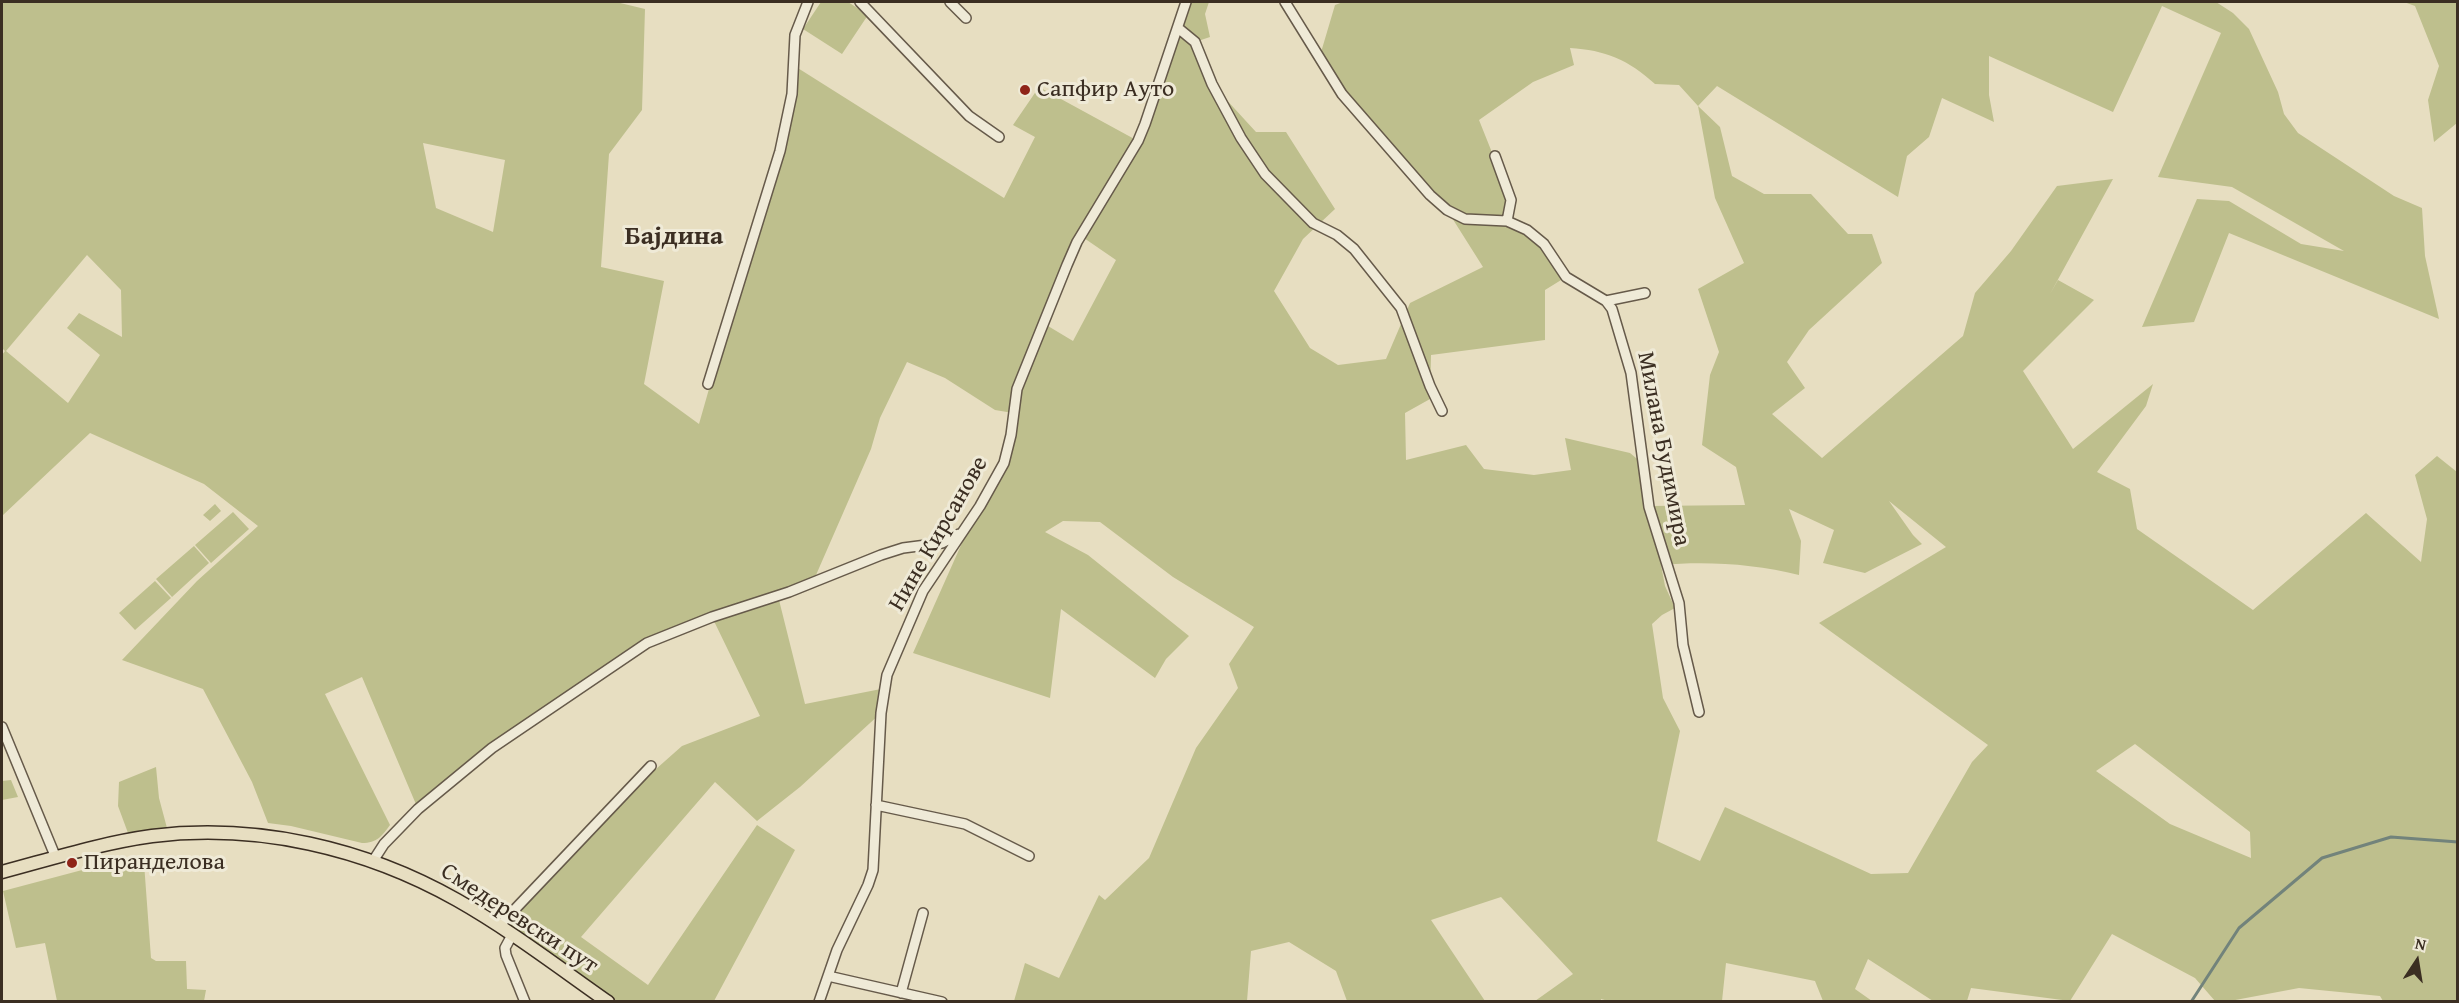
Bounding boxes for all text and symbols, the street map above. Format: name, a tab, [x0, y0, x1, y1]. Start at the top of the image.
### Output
place label: Сапфир Ауто	[1037, 76, 1174, 104]
marker: Сапфир Ауто	[1018, 83, 1032, 97]
district label: Бајдина	[625, 221, 723, 253]
street label: Милана Будимира	[1630, 349, 1696, 549]
street label: Нине Кирсанове	[883, 452, 995, 616]
place label: Пиранделова	[84, 849, 225, 877]
marker: Пиранделова	[65, 856, 79, 870]
street label: Смедеревски пут	[435, 857, 603, 981]
north arrow	[2387, 931, 2447, 991]
text: N	[2413, 931, 2428, 956]

